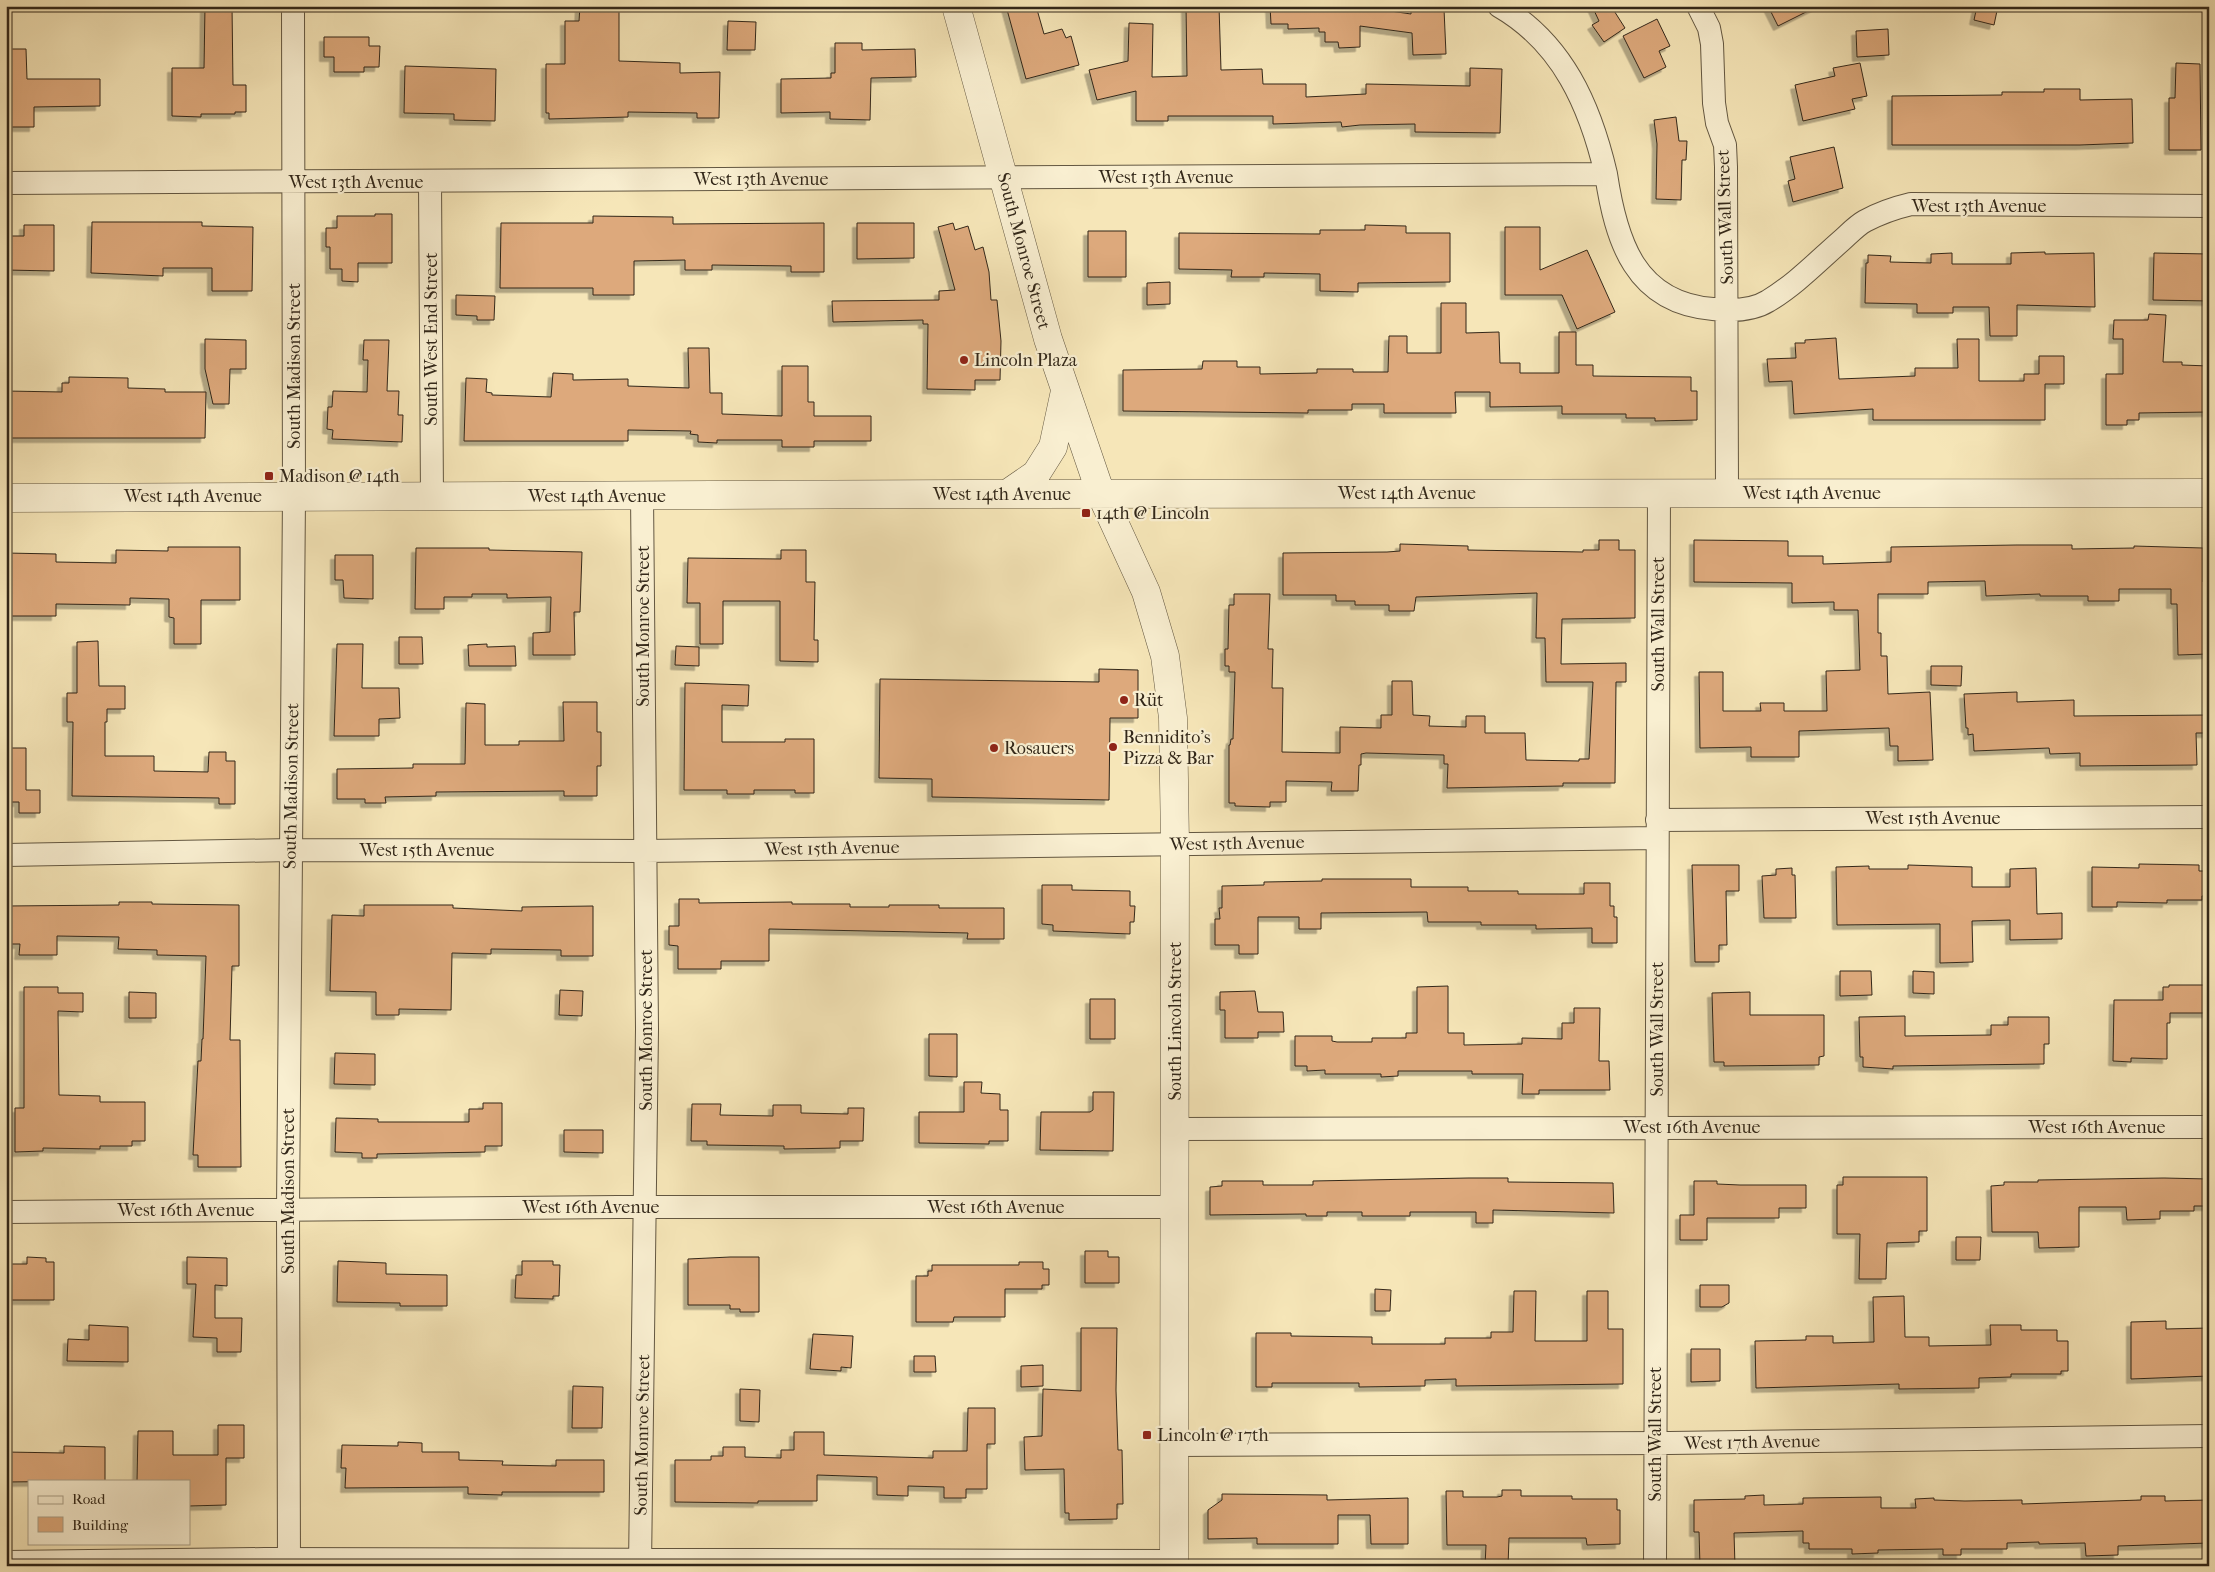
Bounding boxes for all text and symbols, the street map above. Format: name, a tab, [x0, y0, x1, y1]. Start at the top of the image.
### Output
street label: South Wall Street	[1713, 149, 1738, 285]
street label: West 13th Avenue	[1098, 167, 1233, 188]
street label: West 13th Avenue	[693, 169, 828, 190]
street label: South Monroe Street	[992, 170, 1055, 332]
street label: West 13th Avenue	[288, 172, 423, 193]
street label: West 13th Avenue	[1911, 196, 2046, 217]
street label: South West End Street	[421, 252, 442, 426]
street label: South Madison Street	[284, 282, 305, 449]
place label: Lincoln Plaza	[974, 350, 1078, 371]
marker: Lincoln Plaza	[958, 354, 970, 366]
place label: Madison @ 14th	[279, 466, 400, 487]
marker: Madison @ 14th	[263, 470, 275, 482]
street label: West 14th Avenue	[1337, 483, 1476, 504]
street label: West 14th Avenue	[1742, 483, 1881, 504]
street label: West 14th Avenue	[932, 484, 1071, 505]
street label: West 14th Avenue	[123, 486, 262, 507]
street label: West 14th Avenue	[527, 486, 666, 507]
place label: 14th @ Lincoln	[1096, 503, 1210, 524]
marker: 14th @ Lincoln	[1080, 507, 1092, 519]
street label: South Monroe Street	[633, 545, 654, 707]
street label: South Wall Street	[1648, 556, 1669, 691]
place label: Rüt	[1134, 690, 1164, 711]
marker: Rüt	[1118, 694, 1130, 706]
street label: South Madison Street	[280, 702, 303, 869]
place label: Bennidito's Pizza & Bar	[1123, 727, 1214, 769]
place label: Rosauers	[1004, 738, 1075, 759]
marker: Bennidito's Pizza & Bar	[1107, 741, 1119, 753]
marker: Rosauers	[988, 742, 1000, 754]
street label: West 15th Avenue	[1865, 808, 2001, 829]
street label: West 15th Avenue	[1168, 832, 1305, 855]
street label: West 15th Avenue	[763, 837, 900, 860]
street label: West 15th Avenue	[359, 840, 495, 861]
street label: South Lincoln Street	[1165, 941, 1186, 1101]
street label: South Monroe Street	[636, 949, 657, 1111]
street label: South Wall Street	[1647, 961, 1668, 1096]
street label: South Madison Street	[278, 1107, 299, 1274]
street label: West 16th Avenue	[1623, 1117, 1761, 1138]
street label: West 16th Avenue	[2028, 1117, 2166, 1138]
street label: West 16th Avenue	[522, 1197, 660, 1218]
street label: West 16th Avenue	[927, 1197, 1065, 1218]
street label: West 16th Avenue	[117, 1200, 255, 1221]
street label: South Monroe Street	[631, 1354, 654, 1516]
street label: South Wall Street	[1645, 1366, 1666, 1501]
place label: Lincoln @ 17th	[1157, 1425, 1269, 1446]
marker: Lincoln @ 17th	[1141, 1429, 1153, 1441]
street label: West 17th Avenue	[1683, 1431, 1820, 1454]
legend	[28, 1480, 190, 1544]
text: Road	[72, 1490, 106, 1508]
text: Building	[72, 1516, 129, 1534]

